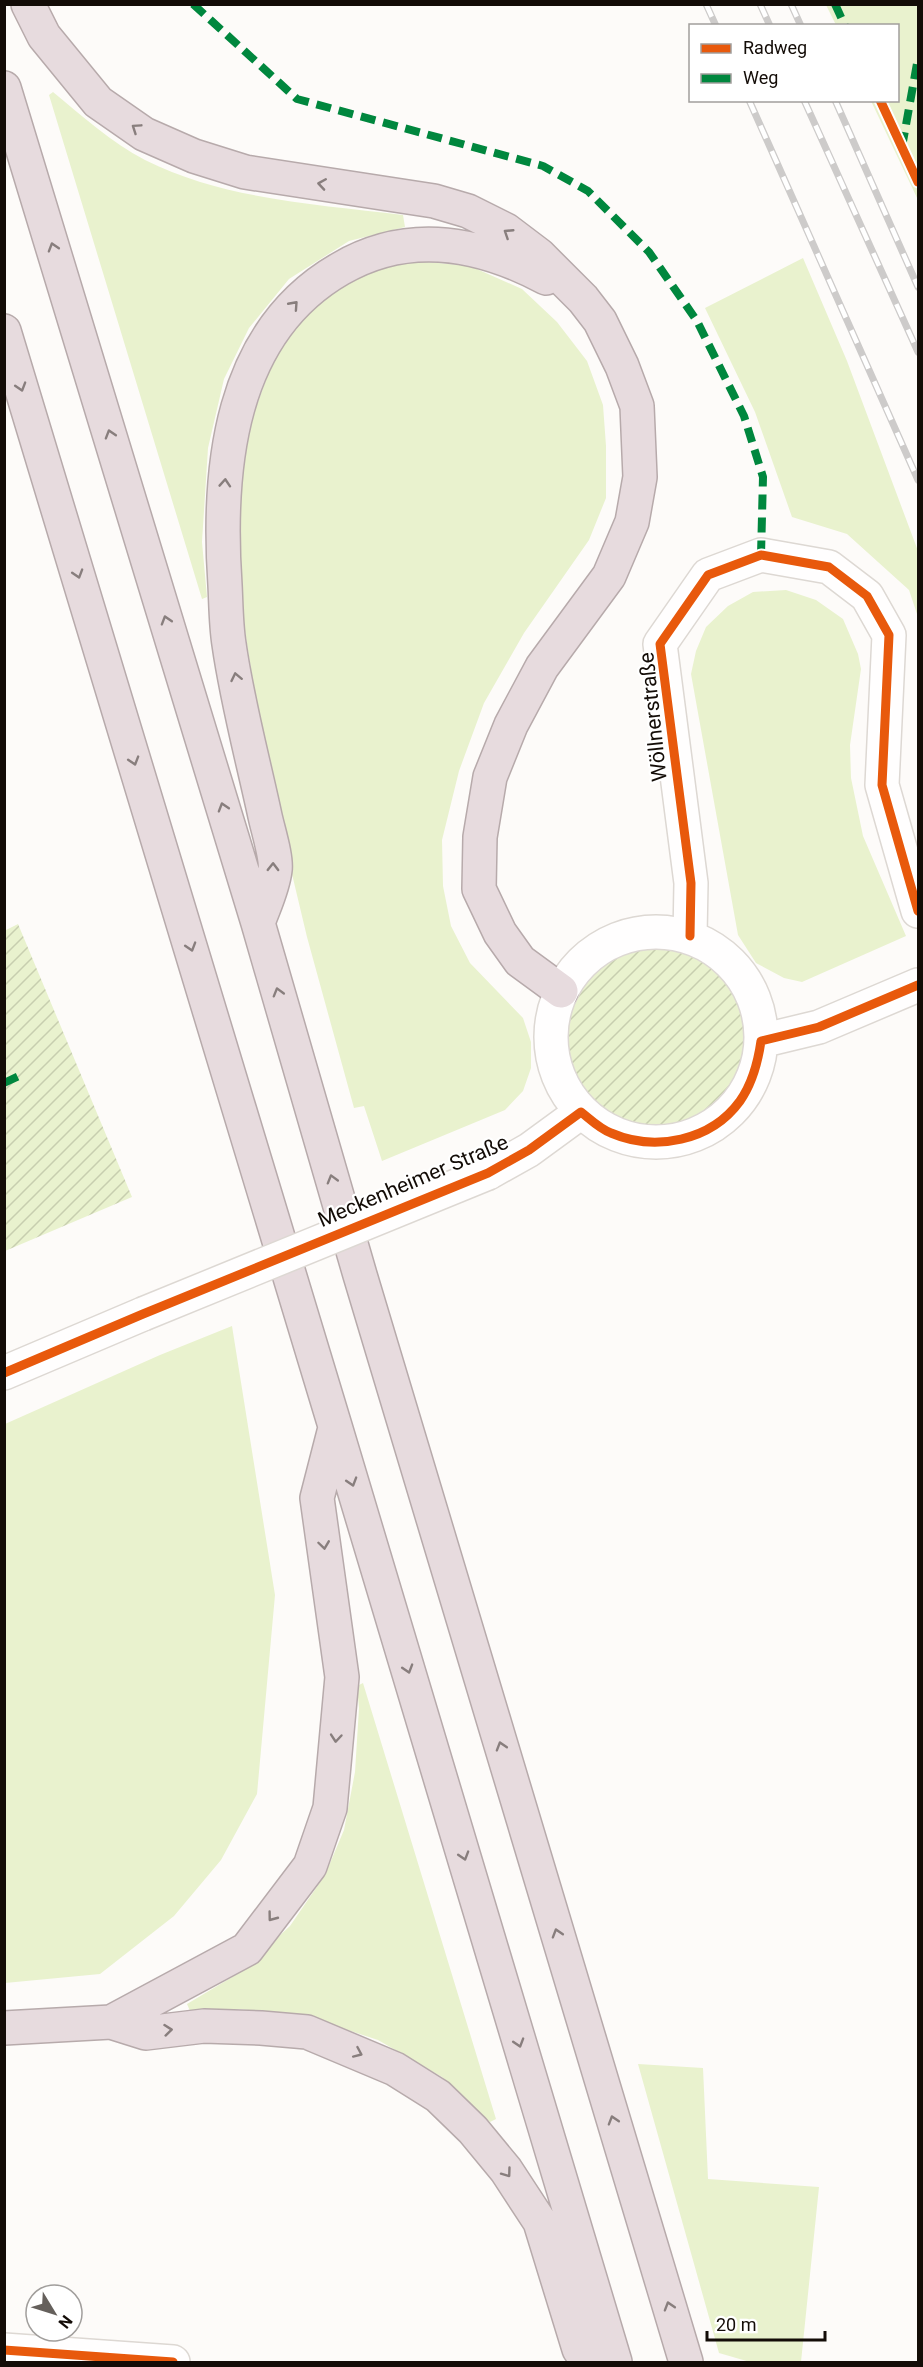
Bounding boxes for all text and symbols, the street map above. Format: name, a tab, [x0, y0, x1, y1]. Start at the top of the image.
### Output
legend	[689, 24, 899, 102]
text: Radweg	[743, 37, 807, 58]
text: Weg	[743, 67, 778, 88]
one-way arrow	[132, 125, 143, 136]
one-way arrow	[317, 178, 326, 190]
one-way arrow	[504, 229, 515, 240]
one-way arrow	[48, 242, 61, 253]
one-way arrow	[287, 301, 298, 312]
one-way arrow	[14, 381, 26, 392]
one-way arrow	[105, 429, 117, 439]
one-way arrow	[218, 478, 231, 487]
one-way arrow	[71, 568, 83, 579]
one-way arrow	[161, 615, 173, 626]
street label: Wöllnerstraße	[634, 651, 672, 783]
one-way arrow	[230, 672, 243, 682]
one-way arrow	[127, 755, 139, 766]
one-way arrow	[218, 802, 230, 813]
one-way arrow	[267, 863, 279, 872]
one-way arrow	[184, 941, 196, 952]
one-way arrow	[273, 987, 285, 998]
street label: Meckenheimer Straße	[314, 1130, 512, 1232]
one-way arrow	[327, 1174, 339, 1185]
one-way arrow	[345, 1476, 357, 1487]
one-way arrow	[317, 1540, 329, 1549]
one-way arrow	[401, 1663, 413, 1674]
one-way arrow	[330, 1734, 343, 1743]
one-way arrow	[496, 1741, 508, 1752]
one-way arrow	[457, 1850, 469, 1861]
one-way arrow	[268, 1910, 279, 1921]
one-way arrow	[552, 1928, 564, 1939]
one-way arrow	[163, 2025, 172, 2037]
one-way arrow	[512, 2037, 524, 2047]
one-way arrow	[352, 2045, 363, 2057]
one-way arrow	[608, 2115, 620, 2126]
one-way arrow	[500, 2167, 511, 2178]
north arrow	[24, 2283, 84, 2343]
one-way arrow	[664, 2302, 676, 2312]
scale bar	[707, 2304, 826, 2342]
text: N	[54, 2312, 76, 2332]
text: 20 m	[716, 2314, 756, 2335]

